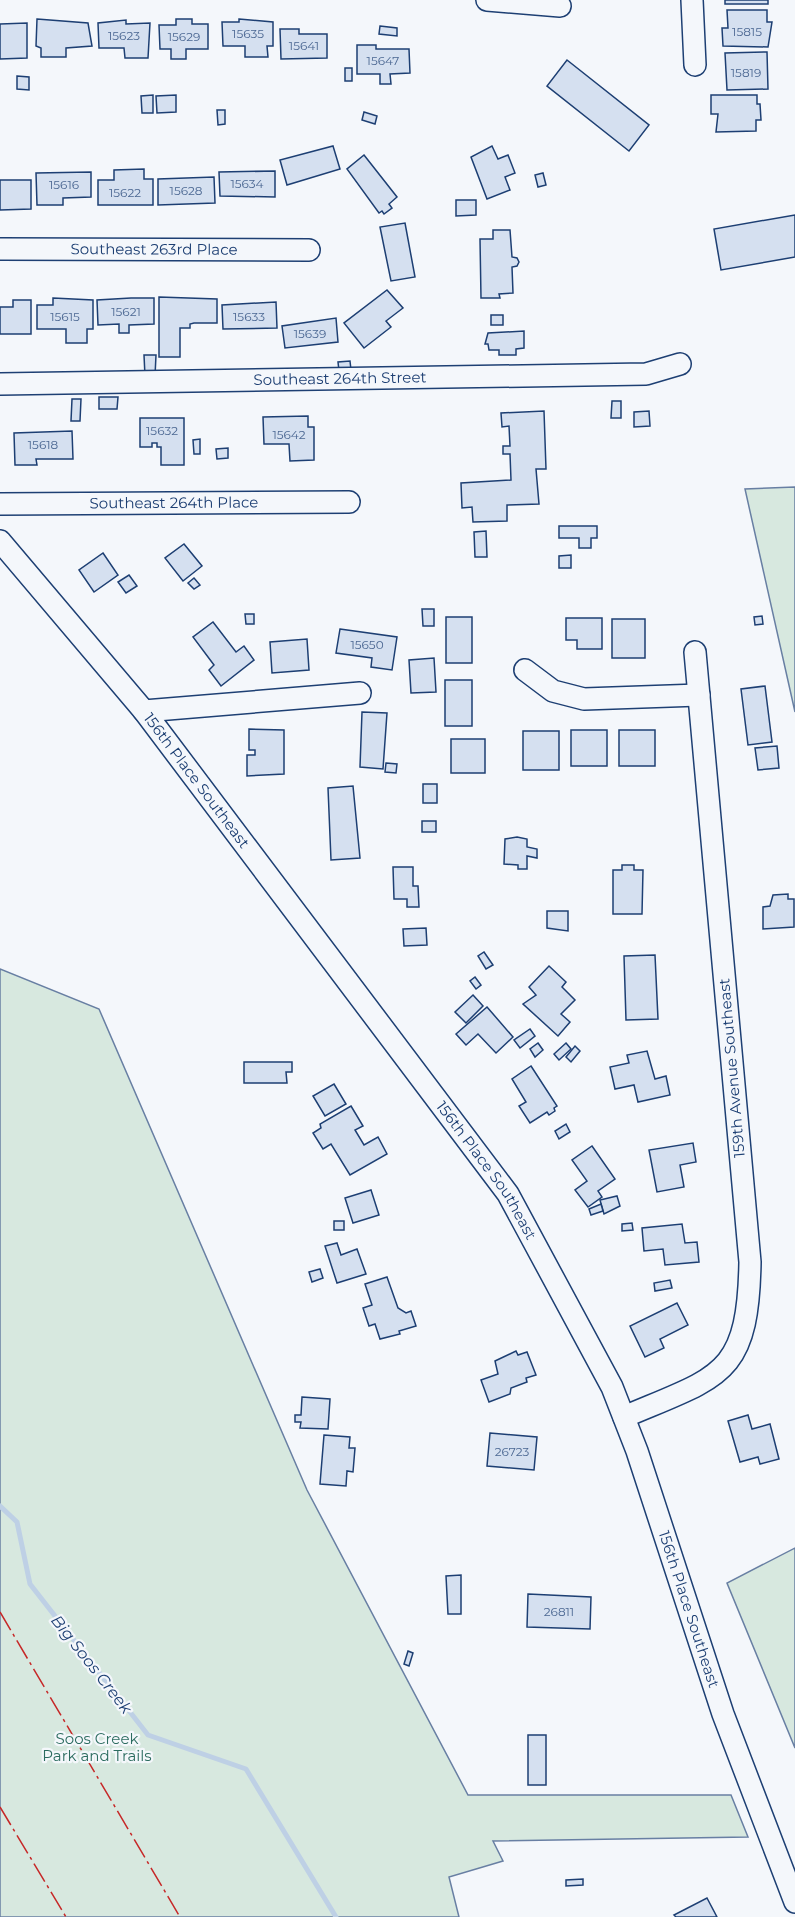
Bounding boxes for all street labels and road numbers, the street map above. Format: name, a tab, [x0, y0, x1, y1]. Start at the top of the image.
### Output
street label: Southeast 263rd Place	[70, 239, 238, 259]
street label: Southeast 264th Street	[253, 367, 427, 389]
street label: Southeast 264th Place	[90, 493, 258, 512]
street label: 156th Place Southeast	[140, 709, 254, 852]
street label: 159th Avenue Southeast	[714, 978, 749, 1158]
street label: 156th Place Southeast	[432, 1097, 541, 1243]
street label: 156th Place Southeast	[655, 1528, 724, 1690]

